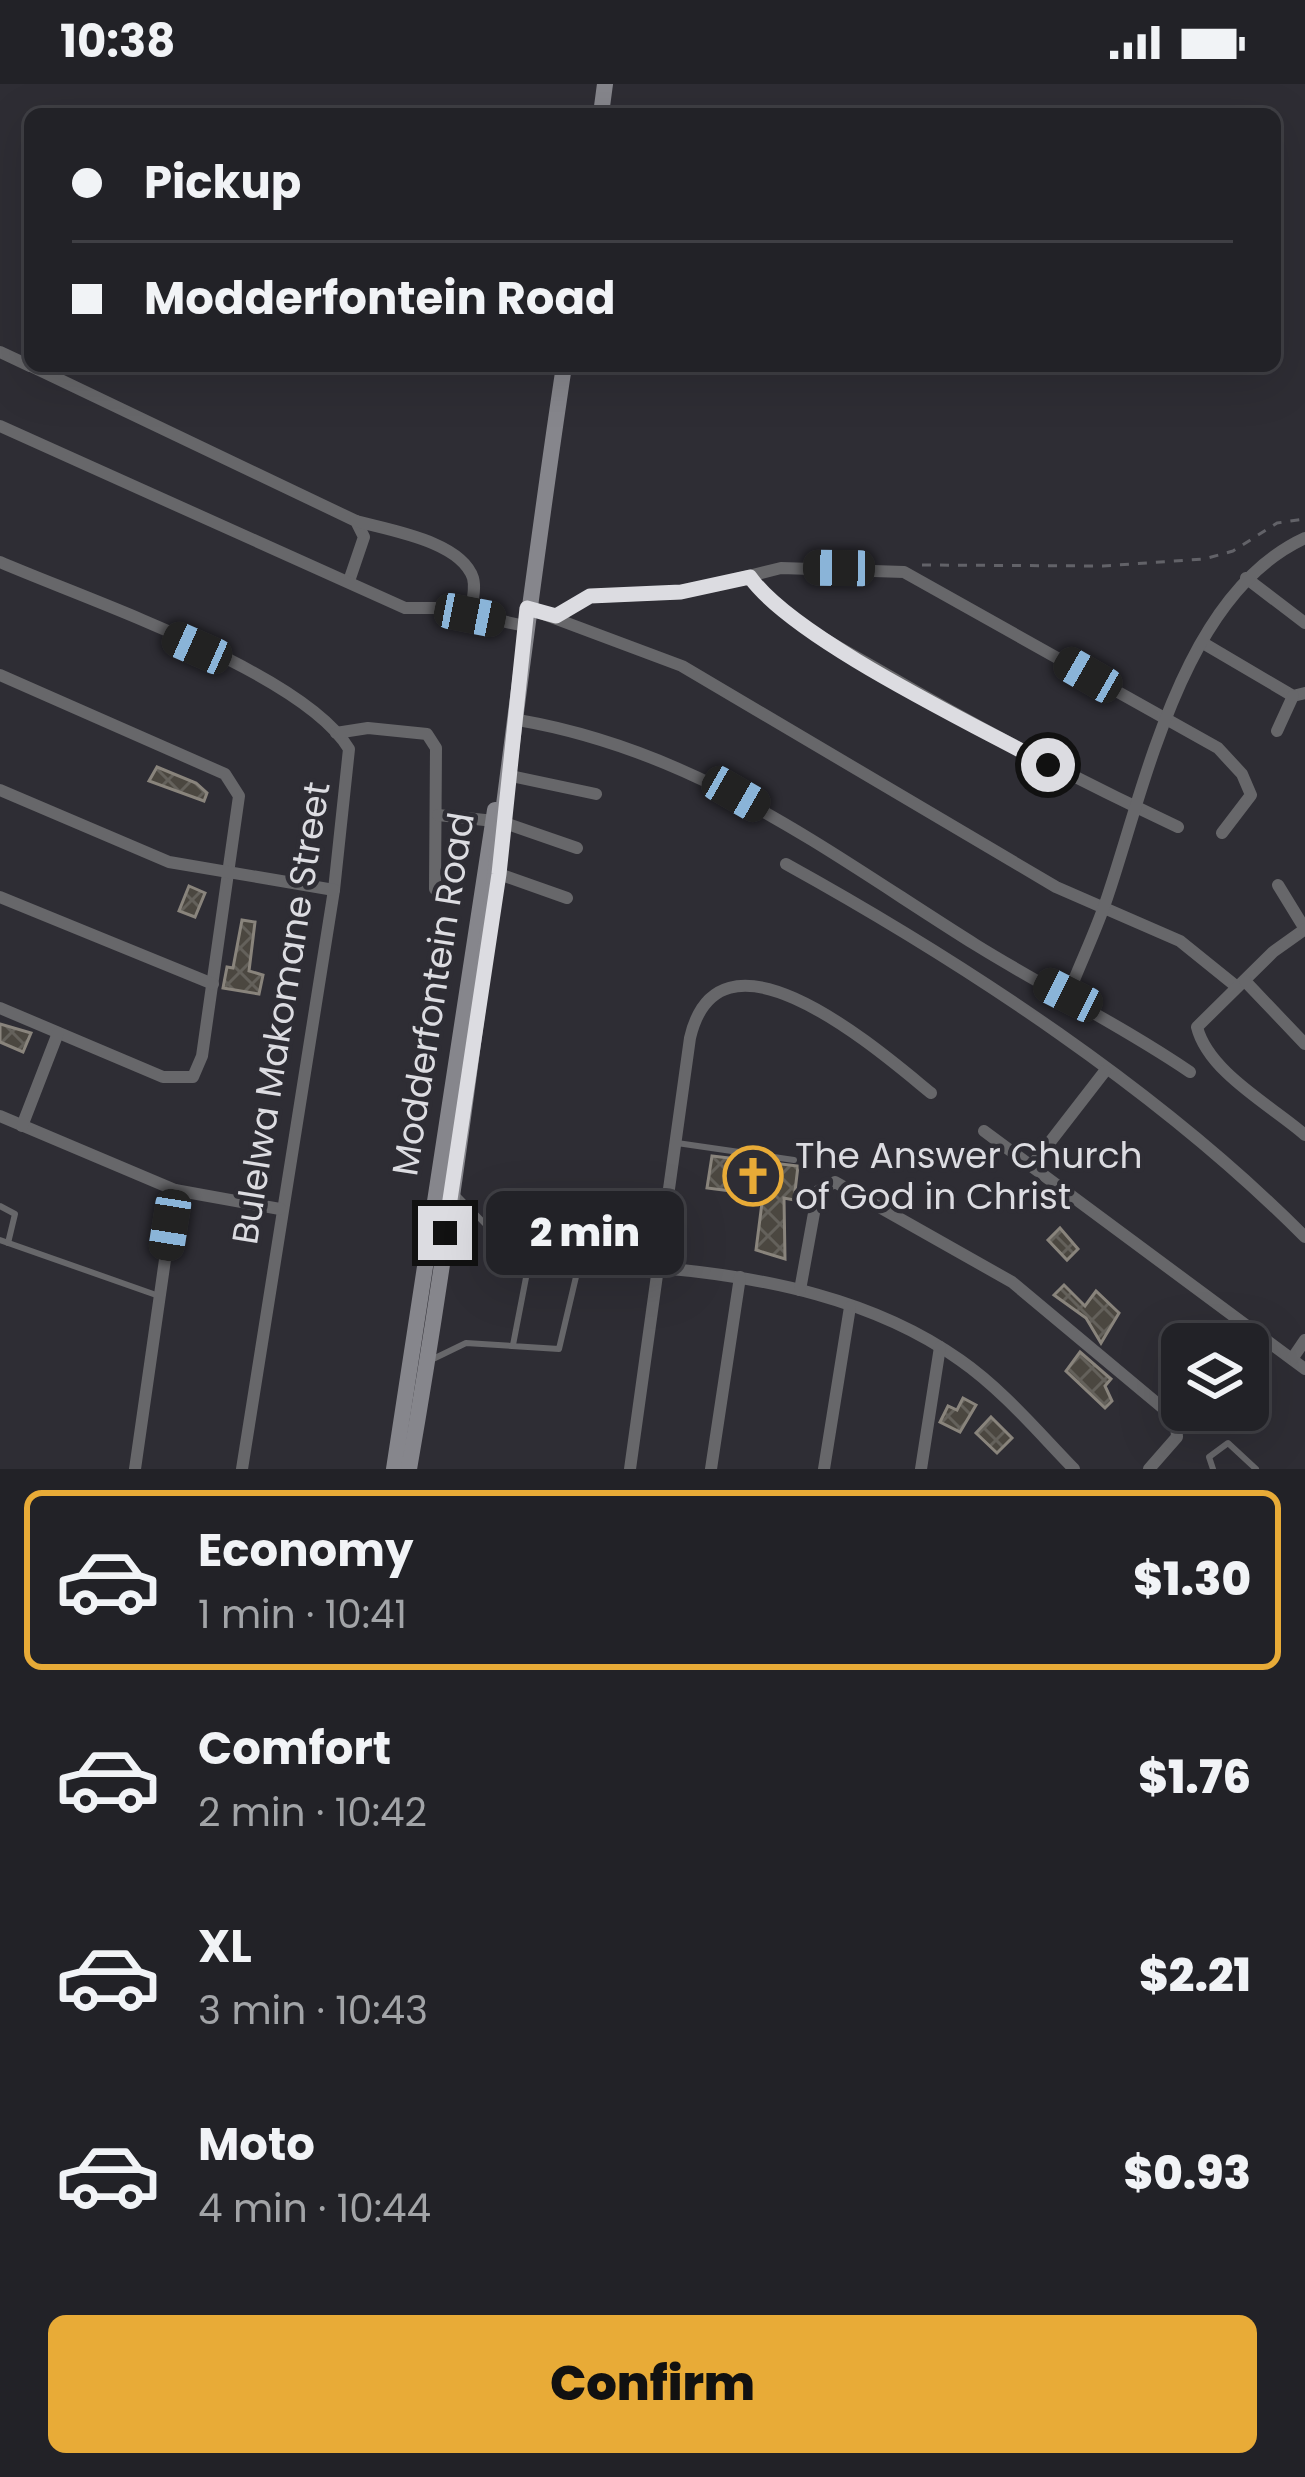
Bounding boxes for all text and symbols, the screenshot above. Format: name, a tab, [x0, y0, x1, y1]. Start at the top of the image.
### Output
text: 10:38	[60, 10, 175, 73]
text: Pickup	[144, 151, 301, 214]
text: Modderfontein Road	[144, 267, 616, 330]
car	[803, 549, 875, 587]
car	[431, 590, 509, 640]
car	[157, 617, 237, 679]
car	[1048, 641, 1128, 709]
route start	[1021, 738, 1075, 792]
car	[696, 760, 776, 828]
street label: Bulelwa Makomane Street	[219, 778, 343, 1248]
street label: Modderfontein Road	[379, 809, 487, 1179]
car	[1028, 963, 1108, 1027]
place label: The Answer Church of God in Christ	[795, 1130, 1143, 1222]
church icon: The Answer Church of God in Christ	[722, 1145, 784, 1207]
car	[147, 1187, 193, 1263]
callout: 2 min	[487, 1191, 685, 1275]
text: 2 min	[530, 1205, 640, 1260]
route end	[418, 1206, 472, 1260]
map controls	[1161, 1323, 1269, 1431]
button: layers	[1161, 1323, 1269, 1431]
text: Economy	[198, 1519, 413, 1582]
icon: car	[54, 1526, 162, 1634]
text: $1.30	[1133, 1548, 1251, 1611]
text: 1 min · 10:41	[198, 1587, 407, 1642]
text: Comfort	[198, 1717, 391, 1780]
icon: car	[54, 1724, 162, 1832]
text: $1.76	[1138, 1746, 1251, 1809]
text: 2 min · 10:42	[198, 1785, 427, 1840]
text: XL	[198, 1915, 252, 1978]
icon: car	[54, 1922, 162, 2030]
text: $2.21	[1139, 1944, 1251, 2007]
text: 3 min · 10:43	[198, 1983, 428, 2038]
text: Moto	[198, 2113, 315, 2176]
icon: car	[54, 2120, 162, 2228]
text: $0.93	[1123, 2142, 1251, 2205]
text: 4 min · 10:44	[198, 2181, 431, 2236]
button: Confirm	[48, 2315, 1257, 2453]

